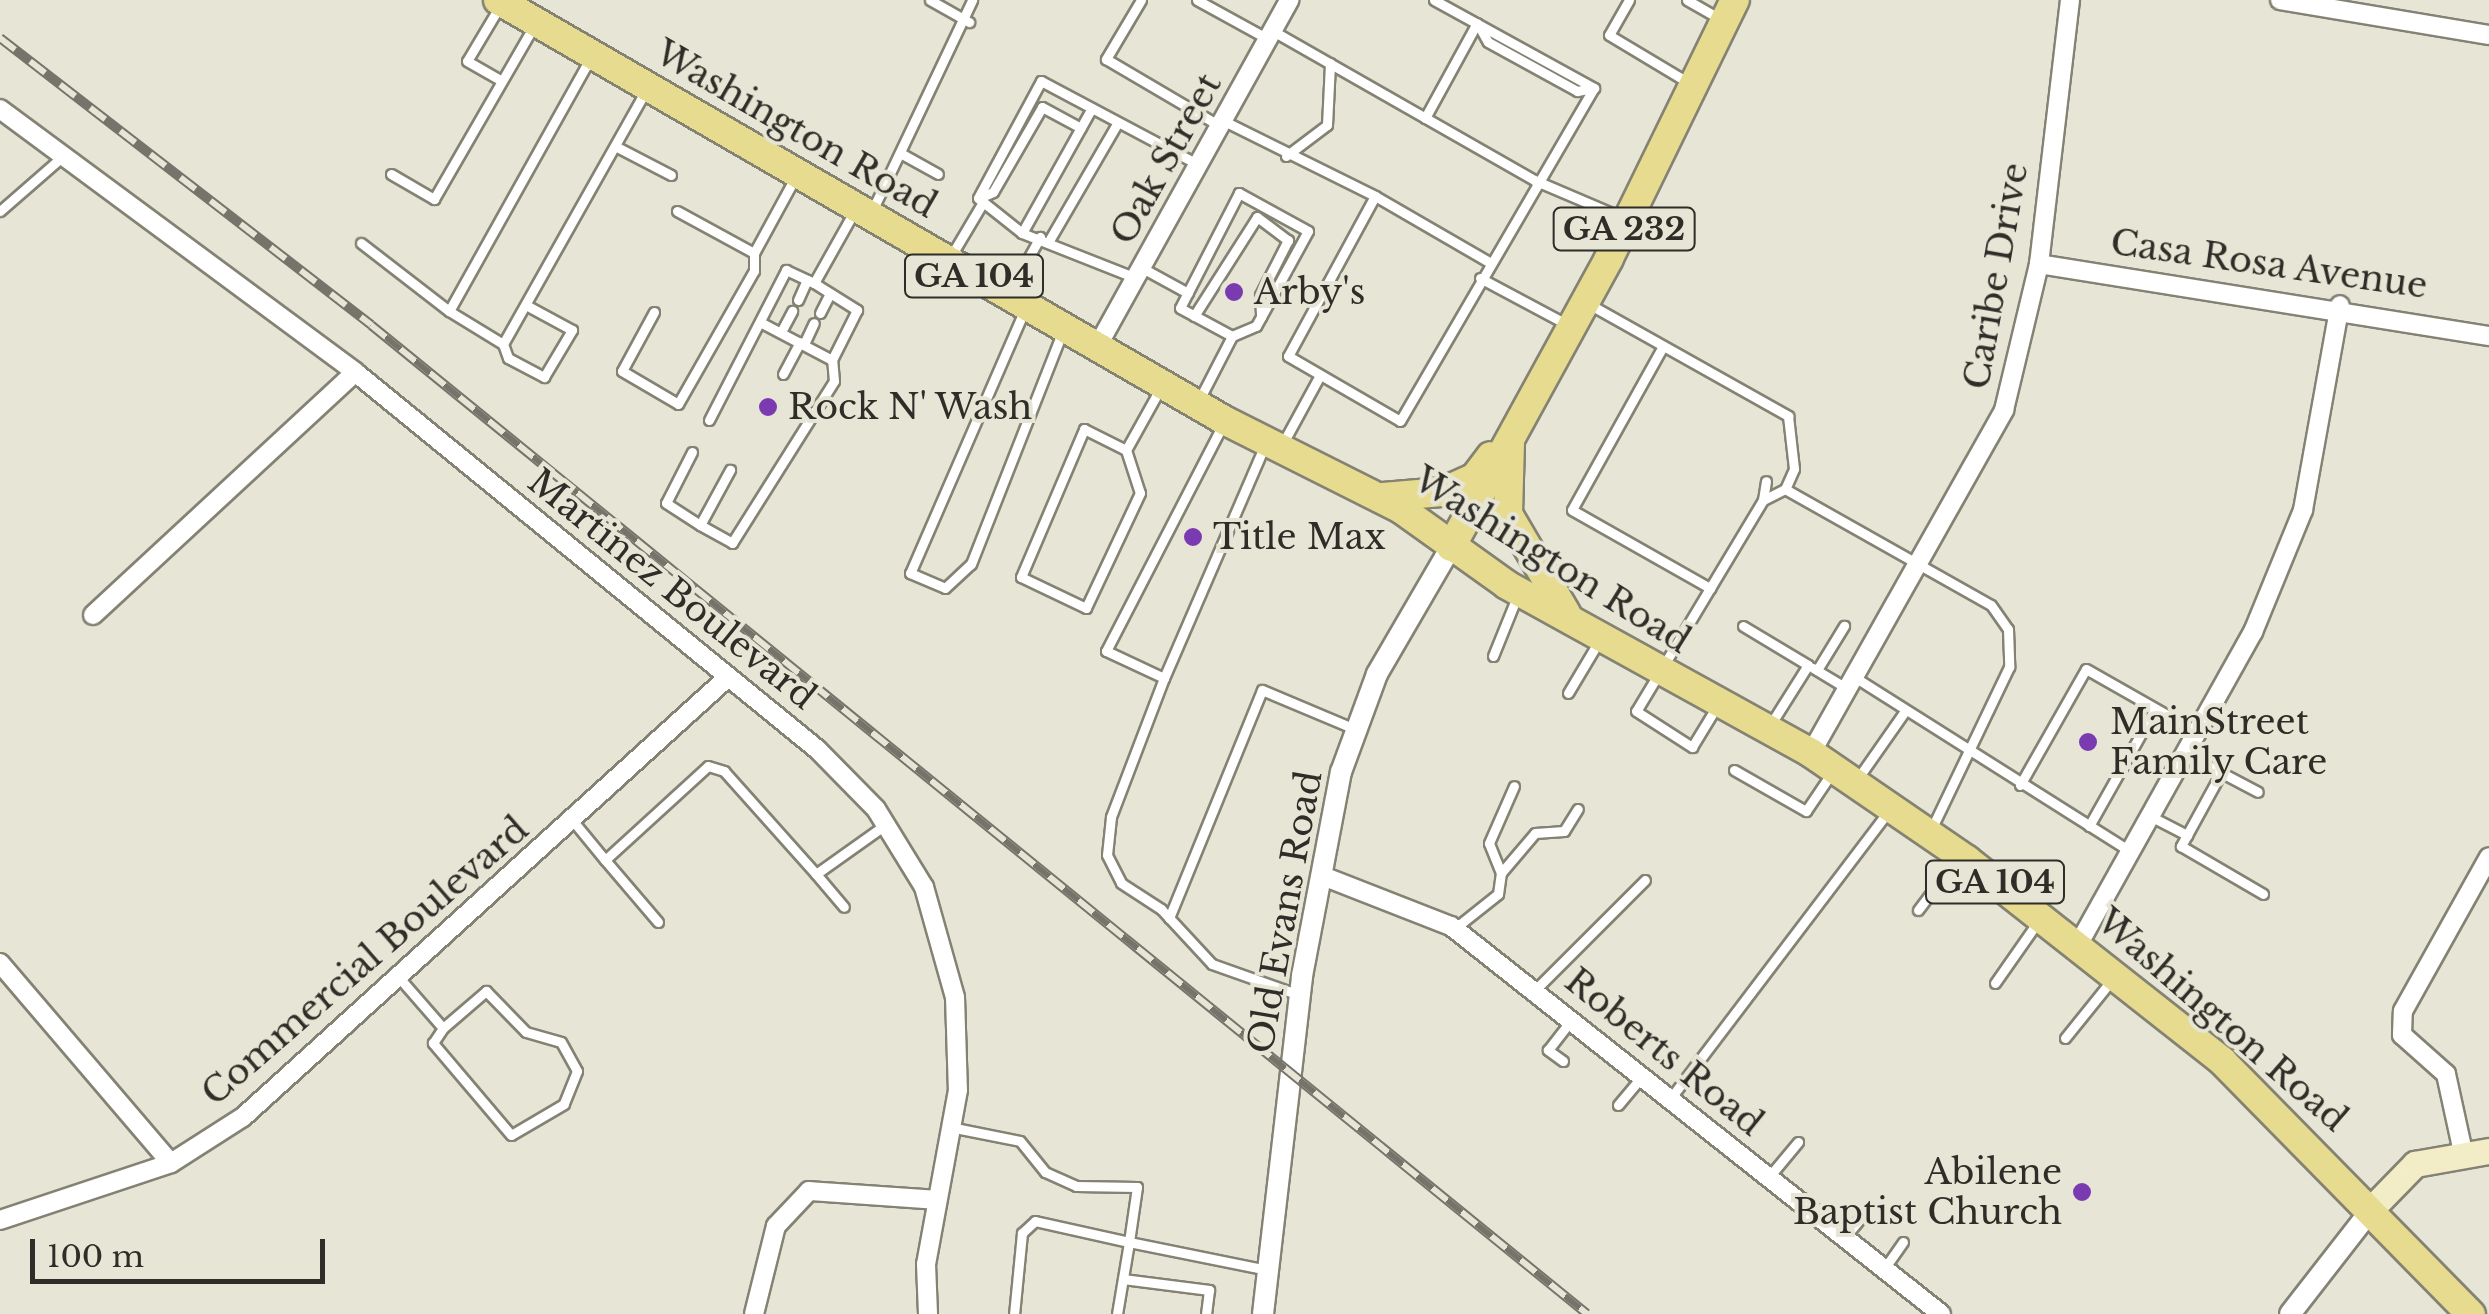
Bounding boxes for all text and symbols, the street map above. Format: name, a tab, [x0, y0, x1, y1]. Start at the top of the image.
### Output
street label: Washington Road	[648, 31, 944, 227]
street label: Oak Street	[1102, 66, 1230, 252]
street label: Caribe Drive	[1955, 160, 2037, 392]
road number: GA 232	[1552, 202, 1696, 256]
street label: Casa Rosa Avenue	[2107, 221, 2431, 307]
road number: GA 104	[902, 249, 1046, 303]
place label: Arby's	[1254, 271, 1365, 313]
marker: Arby's	[1223, 281, 1245, 303]
place label: Rock N' Wash	[788, 386, 1035, 428]
marker: Rock N' Wash	[757, 396, 779, 418]
street label: Washington Road	[1406, 458, 1698, 662]
street label: Martinez Boulevard	[520, 460, 824, 718]
place label: Title Max	[1213, 516, 1386, 558]
marker: Title Max	[1182, 526, 1204, 548]
place label: MainStreet Family Care	[2110, 701, 2328, 783]
marker: MainStreet Family Care	[2075, 729, 2101, 755]
street label: Old Evans Road	[1239, 767, 1331, 1057]
street label: Commercial Boulevard	[193, 808, 537, 1114]
road number: GA 104	[1922, 855, 2068, 909]
street label: Washington Road	[2088, 900, 2356, 1140]
street label: Roberts Road	[1557, 960, 1771, 1144]
place label: Abilene Baptist Church	[1793, 1151, 2062, 1233]
marker: Abilene Baptist Church	[2071, 1181, 2093, 1203]
scale bar	[35, 1219, 330, 1281]
text: 100 m	[47, 1238, 144, 1275]

